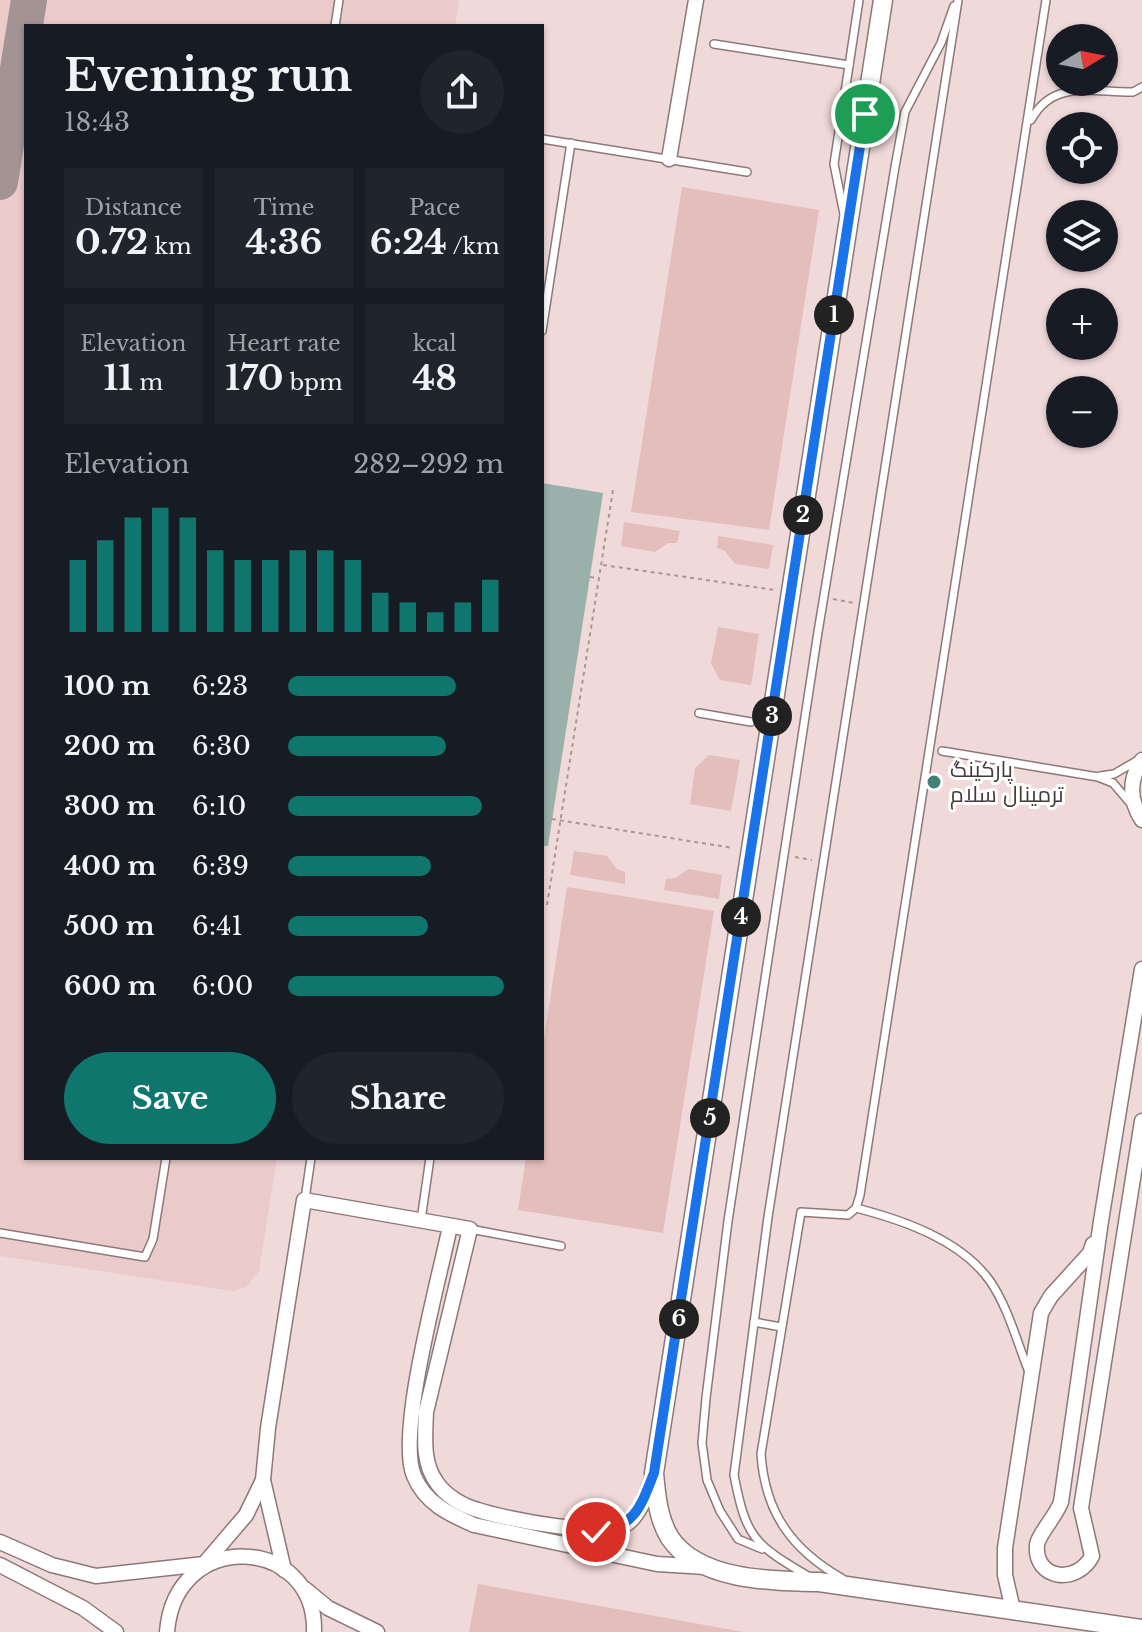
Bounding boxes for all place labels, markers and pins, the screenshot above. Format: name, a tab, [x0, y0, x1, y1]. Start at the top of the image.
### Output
pin	[831, 80, 899, 148]
pin: 1	[814, 295, 854, 335]
pin: 2	[783, 495, 823, 535]
pin: 3	[752, 696, 792, 736]
place label: پارکینگ ترمینال سلام	[950, 756, 1064, 810]
marker: پارکینگ ترمینال سلام	[925, 773, 943, 791]
pin: 4	[721, 897, 761, 937]
pin: 5	[690, 1098, 730, 1138]
pin: 6	[659, 1299, 699, 1339]
pin	[562, 1498, 630, 1566]

